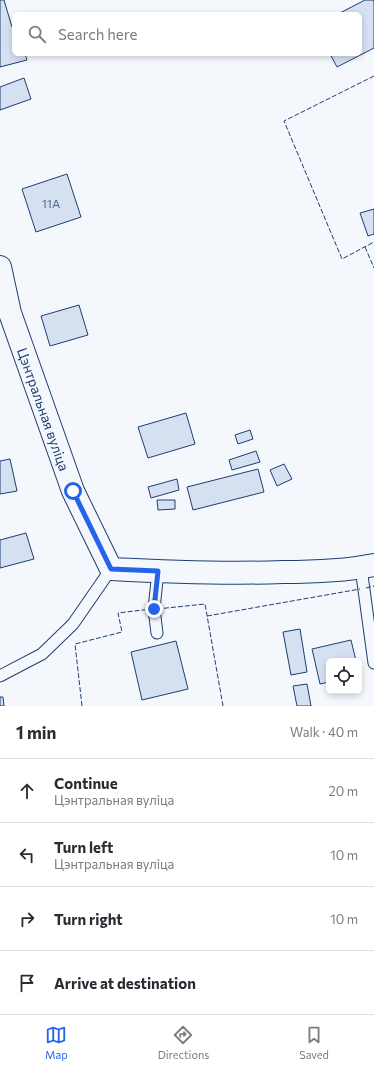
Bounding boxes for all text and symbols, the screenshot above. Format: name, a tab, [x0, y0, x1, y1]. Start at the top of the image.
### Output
search box	[12, 12, 362, 56]
icon: search	[26, 23, 48, 45]
text: Search here	[58, 25, 137, 43]
house number: 11А	[42, 196, 60, 210]
street label: Цэнтральная вуліца	[14, 345, 74, 473]
route start	[64, 482, 82, 500]
route end	[145, 600, 163, 618]
map controls	[326, 658, 362, 694]
button: locate	[326, 658, 362, 694]
text: 1 min	[16, 722, 56, 743]
text: Walk · 40 m	[290, 724, 358, 740]
text: Continue	[54, 774, 118, 792]
icon: ahead	[16, 780, 38, 802]
text: 20 m	[329, 783, 358, 799]
text: Цэнтральная вуліца	[54, 792, 174, 808]
text: Turn left	[54, 838, 113, 856]
icon: left	[16, 844, 38, 866]
text: 10 m	[330, 847, 358, 863]
text: Цэнтральная вуліца	[54, 856, 174, 872]
icon: right	[16, 908, 38, 930]
text: Turn right	[54, 910, 123, 928]
text: 10 m	[330, 911, 358, 927]
icon: arrive	[16, 972, 38, 994]
text: Arrive at destination	[54, 974, 196, 992]
tab: Map	[45, 1024, 68, 1061]
tab: Directions	[158, 1024, 209, 1061]
tab: Saved	[299, 1024, 329, 1061]

